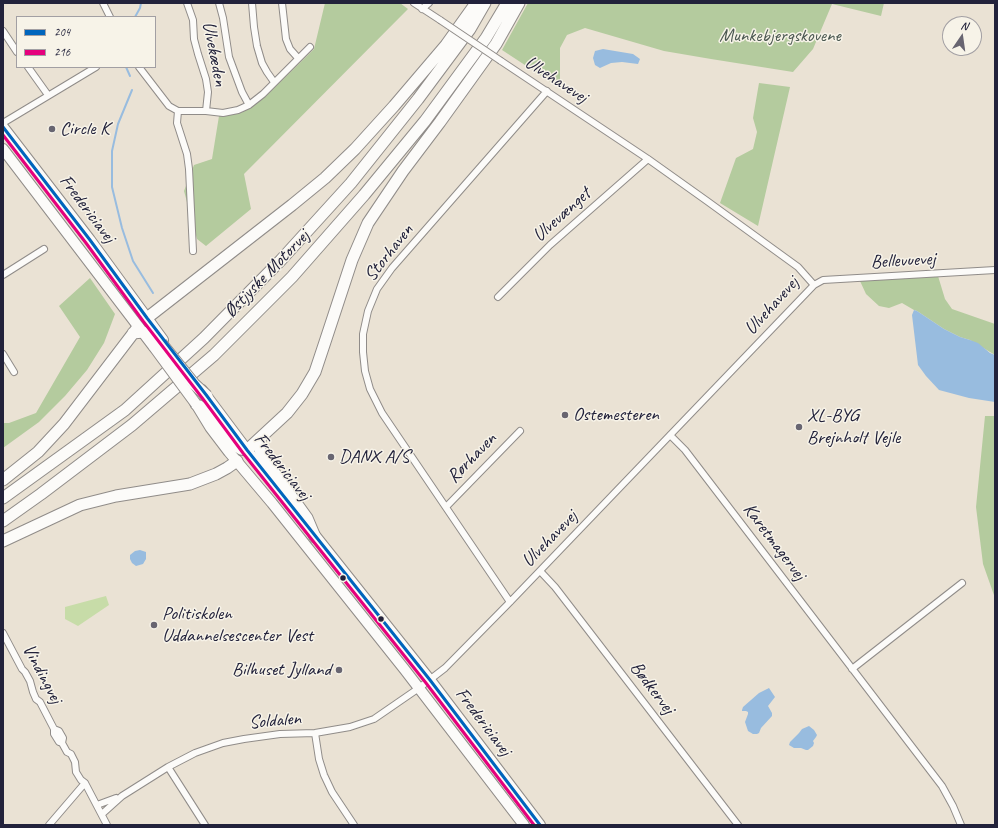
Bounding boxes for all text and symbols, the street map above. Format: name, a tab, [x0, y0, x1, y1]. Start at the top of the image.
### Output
legend	[16, 16, 156, 68]
north arrow	[942, 16, 982, 56]
text: N	[960, 18, 969, 33]
street label: Ulvekæden	[197, 20, 231, 88]
text: 204	[54, 24, 70, 40]
park label: Munkebjergskovene	[719, 25, 841, 47]
text: 216	[54, 44, 70, 60]
street label: Ulvehavevej	[520, 51, 592, 109]
place label: Circle K	[60, 118, 109, 140]
marker: Circle K	[47, 124, 57, 134]
street label: Fredericiavej	[54, 170, 120, 248]
street label: Ulvevænget	[528, 183, 596, 247]
street label: Storhaven	[359, 220, 419, 286]
street label: Østjyske Motorvej	[219, 225, 315, 323]
street label: Bellevuevej	[870, 248, 936, 274]
street label: Ulvehavevej	[740, 272, 804, 340]
place label: Ostemesteren	[573, 404, 659, 426]
place label: XL-BYG Brejnholt Vejle	[807, 405, 900, 449]
marker: Ostemesteren	[560, 410, 570, 420]
marker: XL-BYG Brejnholt Vejle	[794, 422, 804, 432]
street label: Rørhaven	[442, 428, 502, 488]
street label: Fredericiavej	[248, 429, 316, 505]
place label: DANX A/S	[339, 446, 409, 468]
marker: DANX A/S	[326, 452, 336, 462]
street label: Karetmagervej	[738, 499, 810, 585]
street label: Ulvehavevej	[517, 506, 583, 572]
unlabelled marker	[338, 573, 348, 583]
place label: Politiskolen Uddannelsescenter Vest	[162, 603, 313, 647]
unlabelled marker	[376, 614, 386, 624]
marker: Politiskolen Uddannelsescenter Vest	[149, 620, 159, 630]
street label: Vindingvej	[17, 640, 67, 708]
street label: Bødkervej	[625, 657, 679, 719]
place label: Bilhuset Jylland	[232, 659, 331, 681]
marker: Bilhuset Jylland	[334, 665, 344, 675]
street label: Fredericiavej	[450, 683, 516, 761]
street label: Soldalen	[248, 707, 302, 735]

